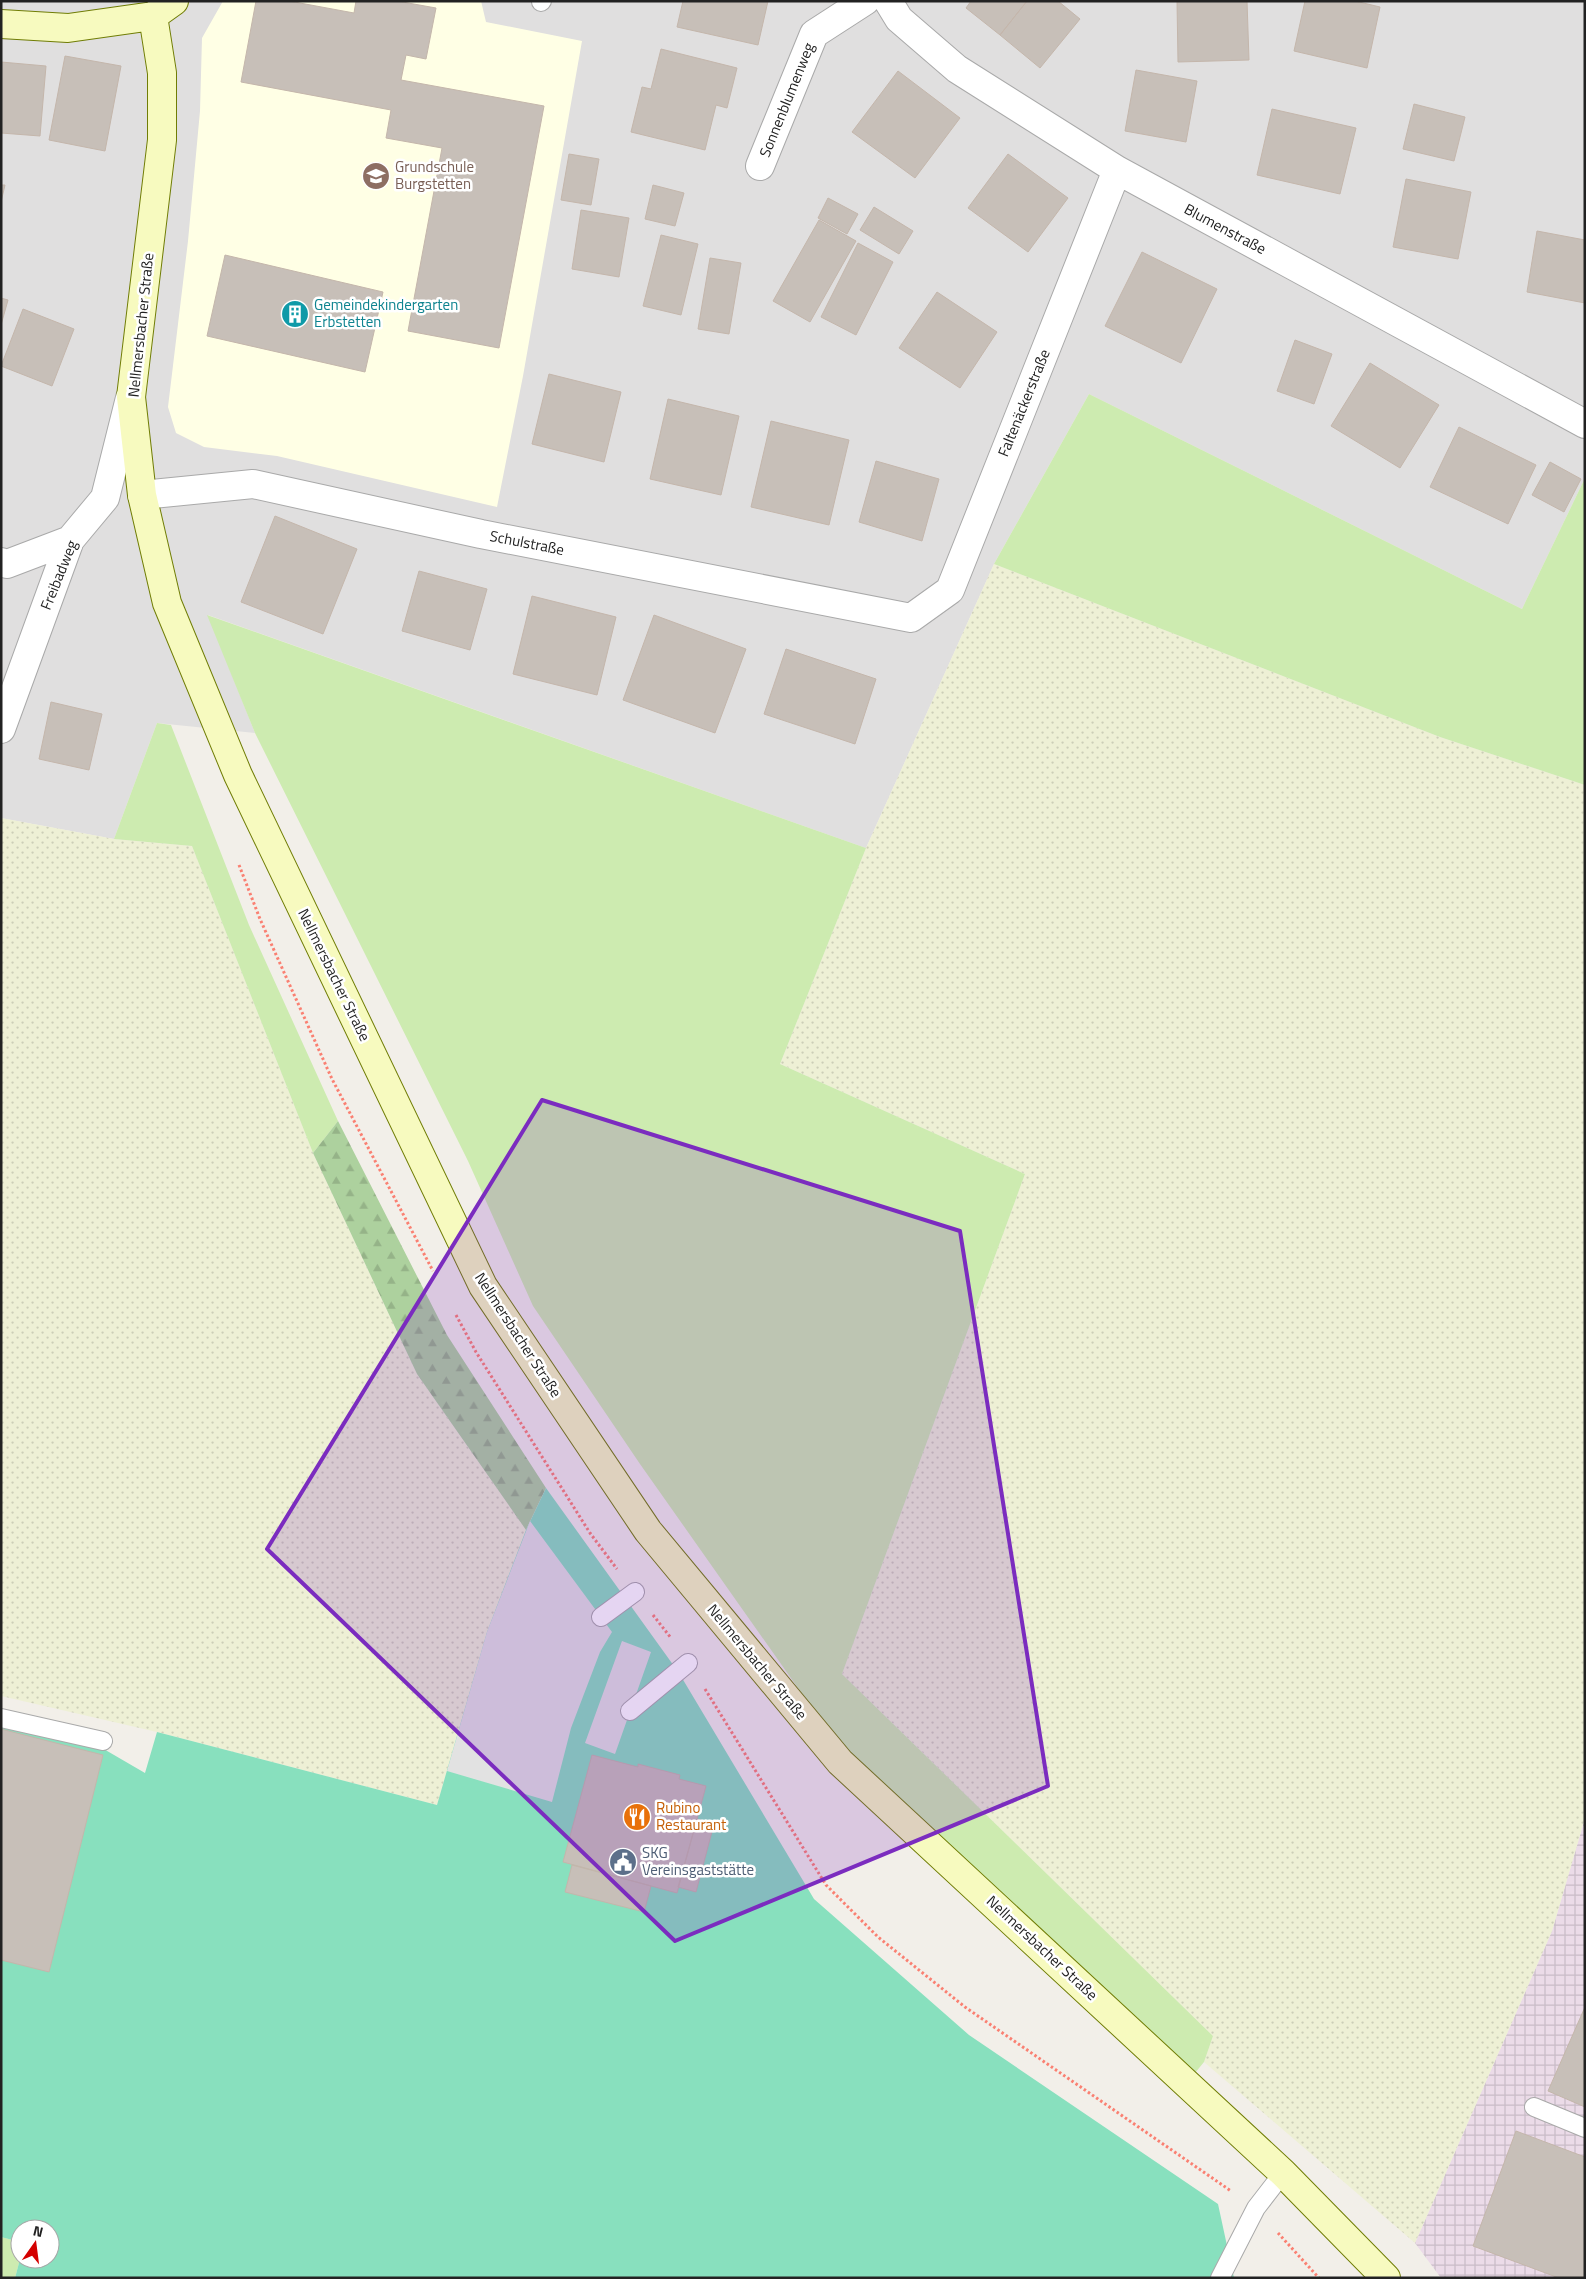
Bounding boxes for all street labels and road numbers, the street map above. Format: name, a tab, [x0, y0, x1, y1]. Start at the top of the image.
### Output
street label: Sonnenblumenweg	[753, 39, 820, 161]
street label: Blumenstraße	[1180, 197, 1270, 260]
street label: Nellmersbacher Straße	[121, 252, 160, 398]
street label: Faltenäckerstraße	[991, 346, 1056, 460]
street label: Schulstraße	[488, 524, 566, 561]
street label: Freibadweg	[34, 536, 83, 613]
street label: Nellmersbacher Straße	[292, 905, 377, 1045]
street label: Nellmersbacher Straße	[469, 1268, 568, 1402]
street label: Nellmersbacher Straße	[702, 1599, 813, 1725]
street label: Nellmersbacher Straße	[981, 1890, 1103, 2006]

